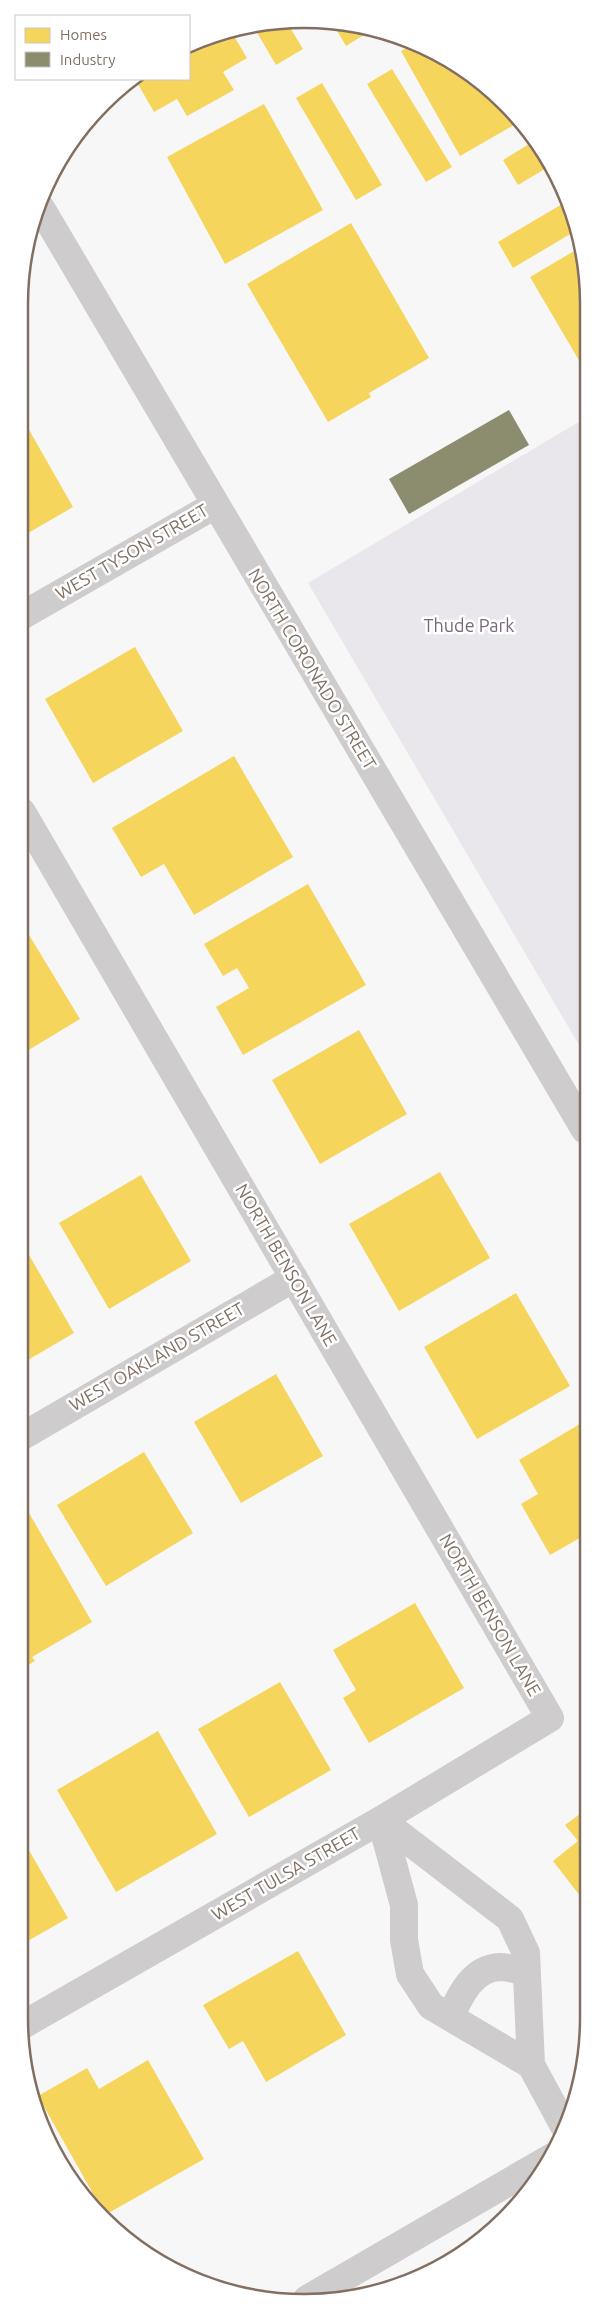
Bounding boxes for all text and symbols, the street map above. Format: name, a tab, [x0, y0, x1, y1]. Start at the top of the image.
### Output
legend	[15, 15, 190, 80]
text: Homes	[60, 26, 107, 43]
text: Industry	[60, 51, 115, 68]
street label: WEST TYSON STREET	[52, 499, 211, 603]
street label: NORTH CORONADO STREET	[245, 564, 381, 773]
park label: Thude Park	[424, 615, 514, 635]
street label: NORTH BENSON LANE	[232, 1180, 341, 1349]
street label: WEST OAKLAND STREET	[66, 1298, 247, 1414]
street label: NORTH BENSON LANE	[436, 1530, 545, 1699]
street label: WEST TULSA STREET	[208, 1822, 363, 1924]

